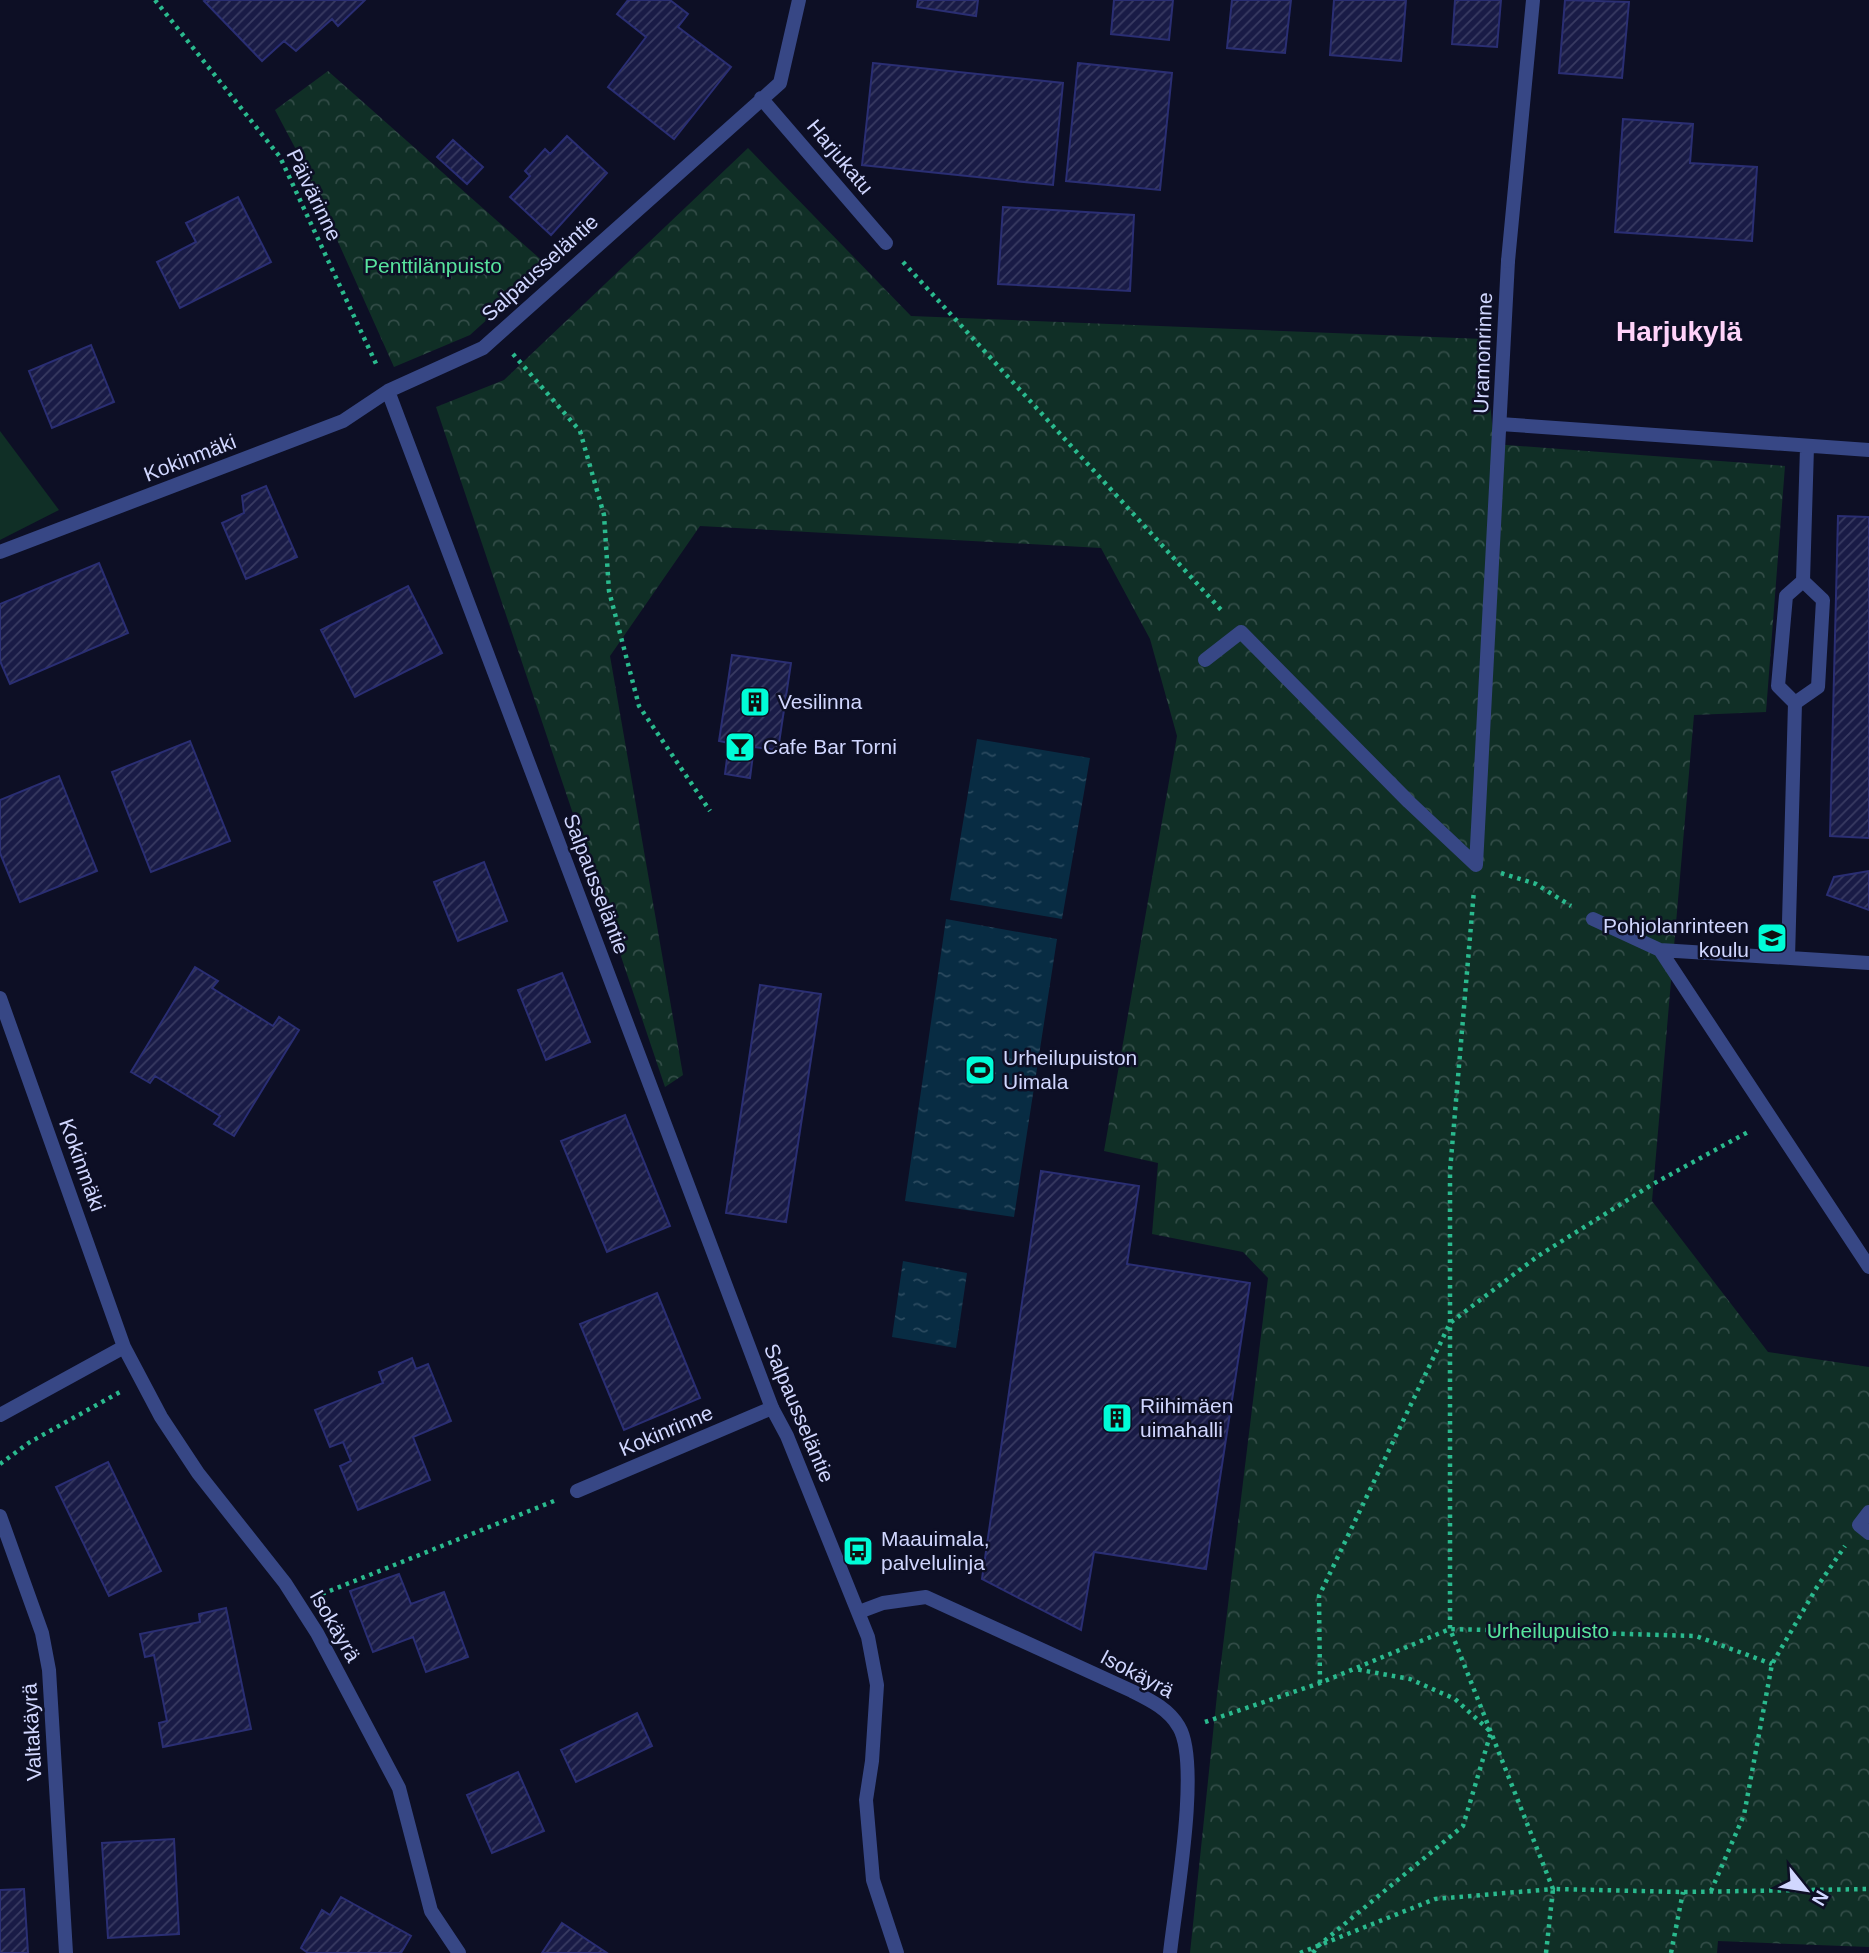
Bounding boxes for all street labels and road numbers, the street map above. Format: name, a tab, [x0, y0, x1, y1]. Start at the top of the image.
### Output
street label: Harjukatu	[803, 115, 878, 199]
street label: Päivärinne	[282, 145, 347, 244]
street label: Salpausseläntie	[477, 209, 602, 326]
street label: Uramonrinne	[1469, 292, 1496, 414]
street label: Kokinmäki	[140, 429, 239, 486]
street label: Salpausseläntie	[559, 810, 634, 957]
street label: Kokinmäki	[55, 1115, 110, 1214]
street label: Salpausseläntie	[760, 1340, 839, 1486]
street label: Kokinrinne	[616, 1401, 716, 1461]
street label: Isokäyrä	[306, 1586, 365, 1666]
street label: Isokäyrä	[1097, 1645, 1178, 1702]
street label: Valtakäyrä	[17, 1682, 46, 1781]

